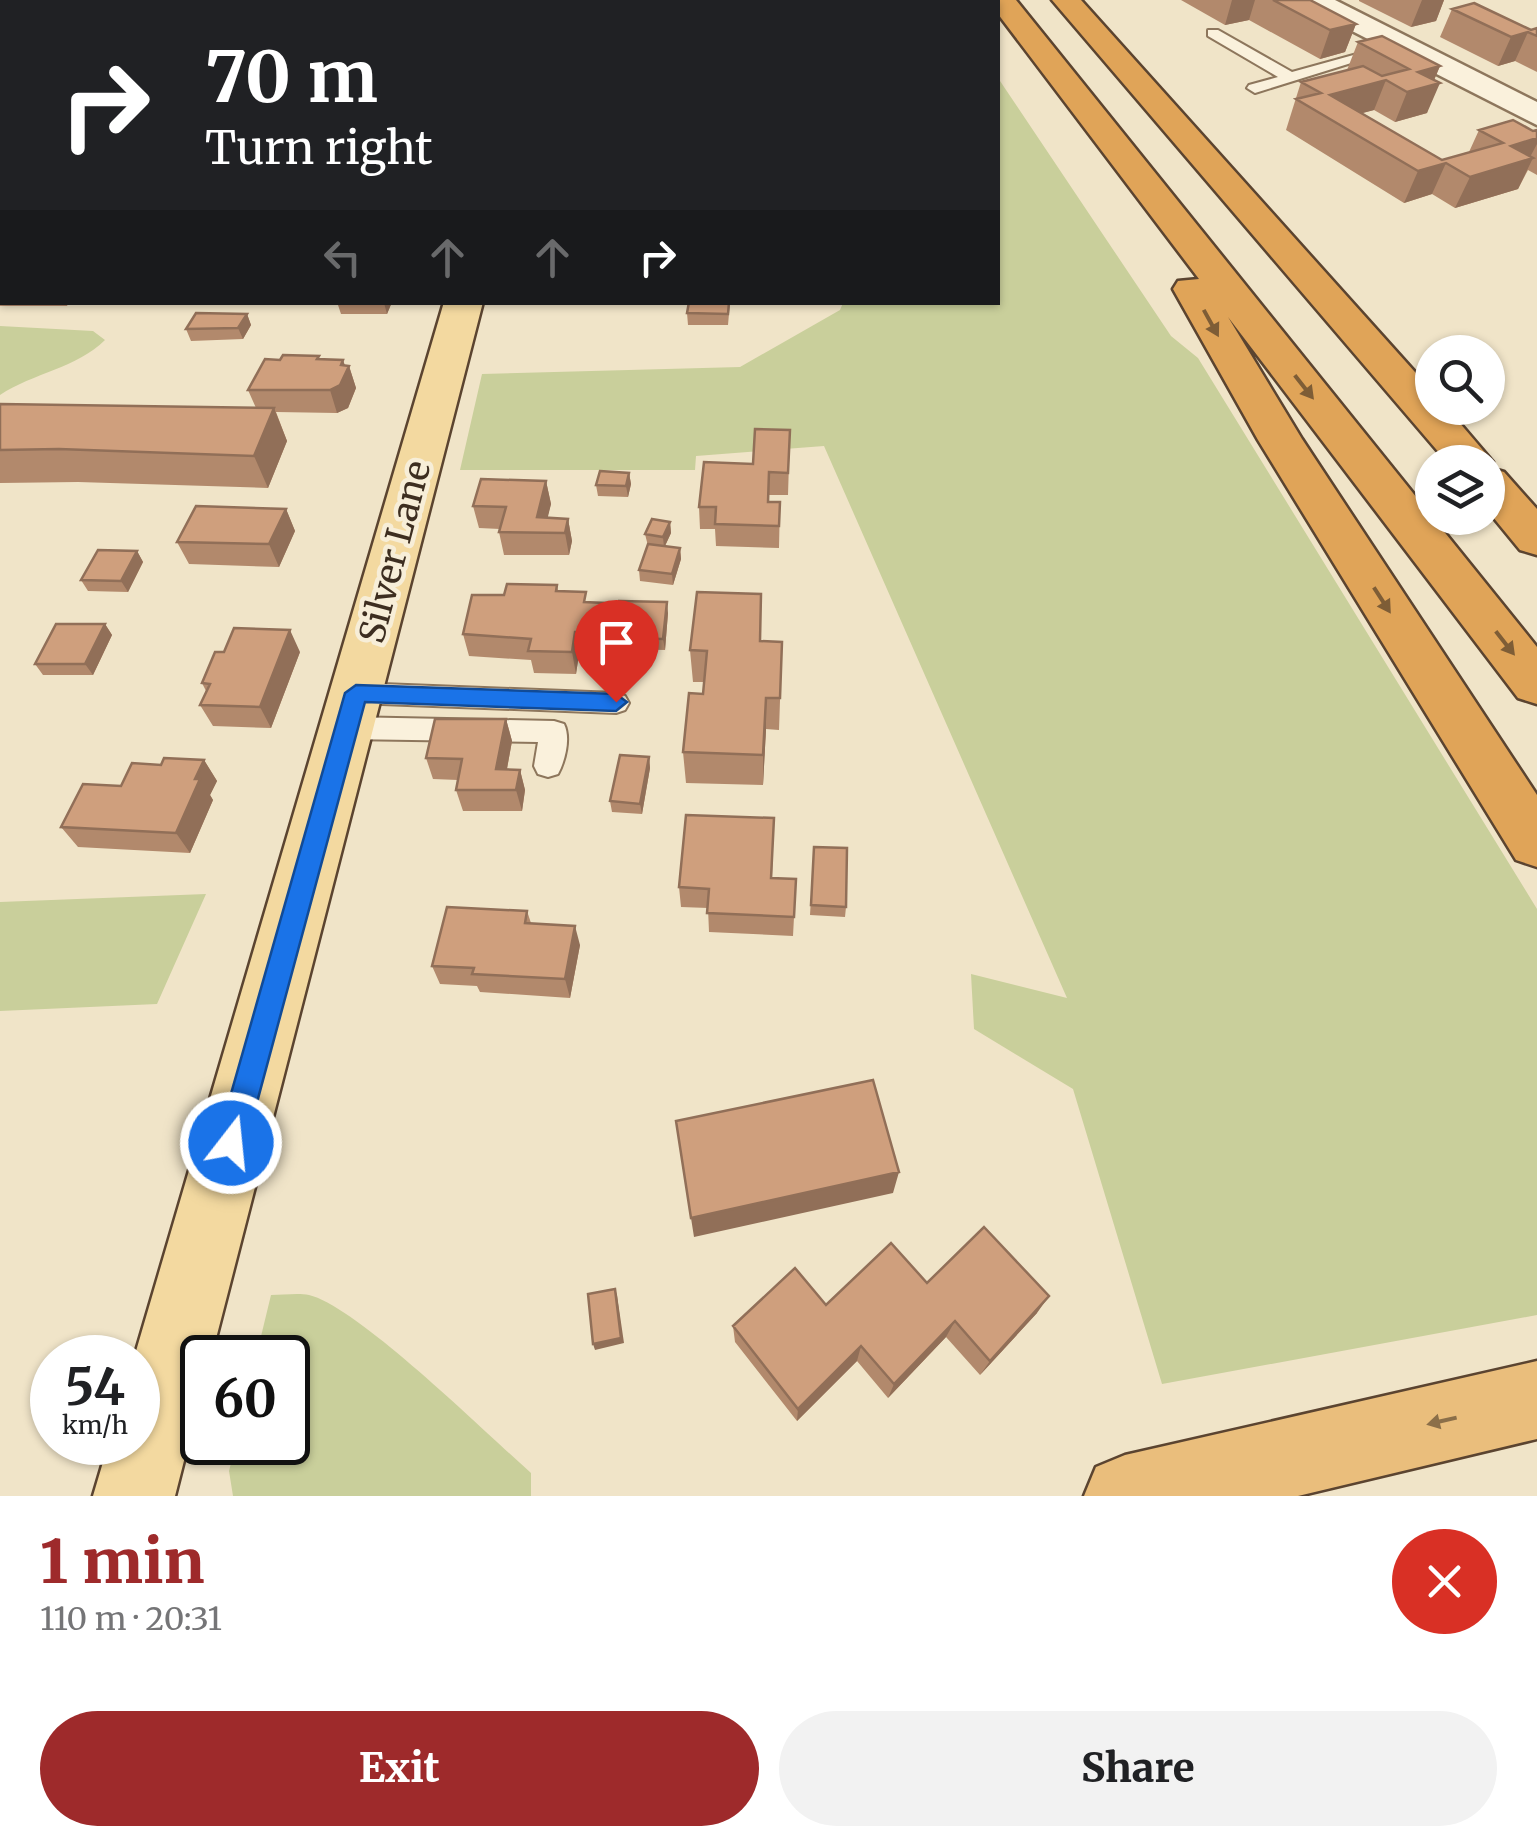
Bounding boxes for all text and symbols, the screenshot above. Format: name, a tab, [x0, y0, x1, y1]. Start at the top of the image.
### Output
text: 70 m	[205, 33, 378, 121]
icon: right	[40, 40, 170, 170]
text: Turn right	[205, 120, 433, 176]
icon: left	[315, 230, 370, 285]
icon: ahead	[420, 230, 475, 285]
icon: ahead	[525, 230, 580, 285]
icon: right	[630, 230, 685, 285]
one-way arrow	[1201, 309, 1219, 337]
map controls	[1415, 335, 1505, 535]
button: search	[1415, 335, 1505, 425]
one-way arrow	[1293, 374, 1314, 400]
button: layers	[1415, 445, 1505, 535]
street label: Silver Lane	[350, 456, 440, 648]
one-way arrow	[1372, 586, 1390, 613]
pin	[574, 600, 659, 703]
icon: arrive	[589, 615, 644, 670]
one-way arrow	[1494, 630, 1514, 656]
position arrow	[179, 1091, 283, 1195]
speed limit sign: 60	[180, 1335, 310, 1465]
text: 54	[65, 1356, 125, 1419]
text: km/h	[62, 1409, 128, 1441]
one-way arrow	[1426, 1414, 1457, 1429]
text: 1 min	[40, 1524, 204, 1599]
button: close	[1392, 1529, 1497, 1634]
text: 110 m · 20:31	[40, 1599, 222, 1639]
button: Exit	[40, 1711, 759, 1826]
button: Share	[779, 1711, 1497, 1826]

